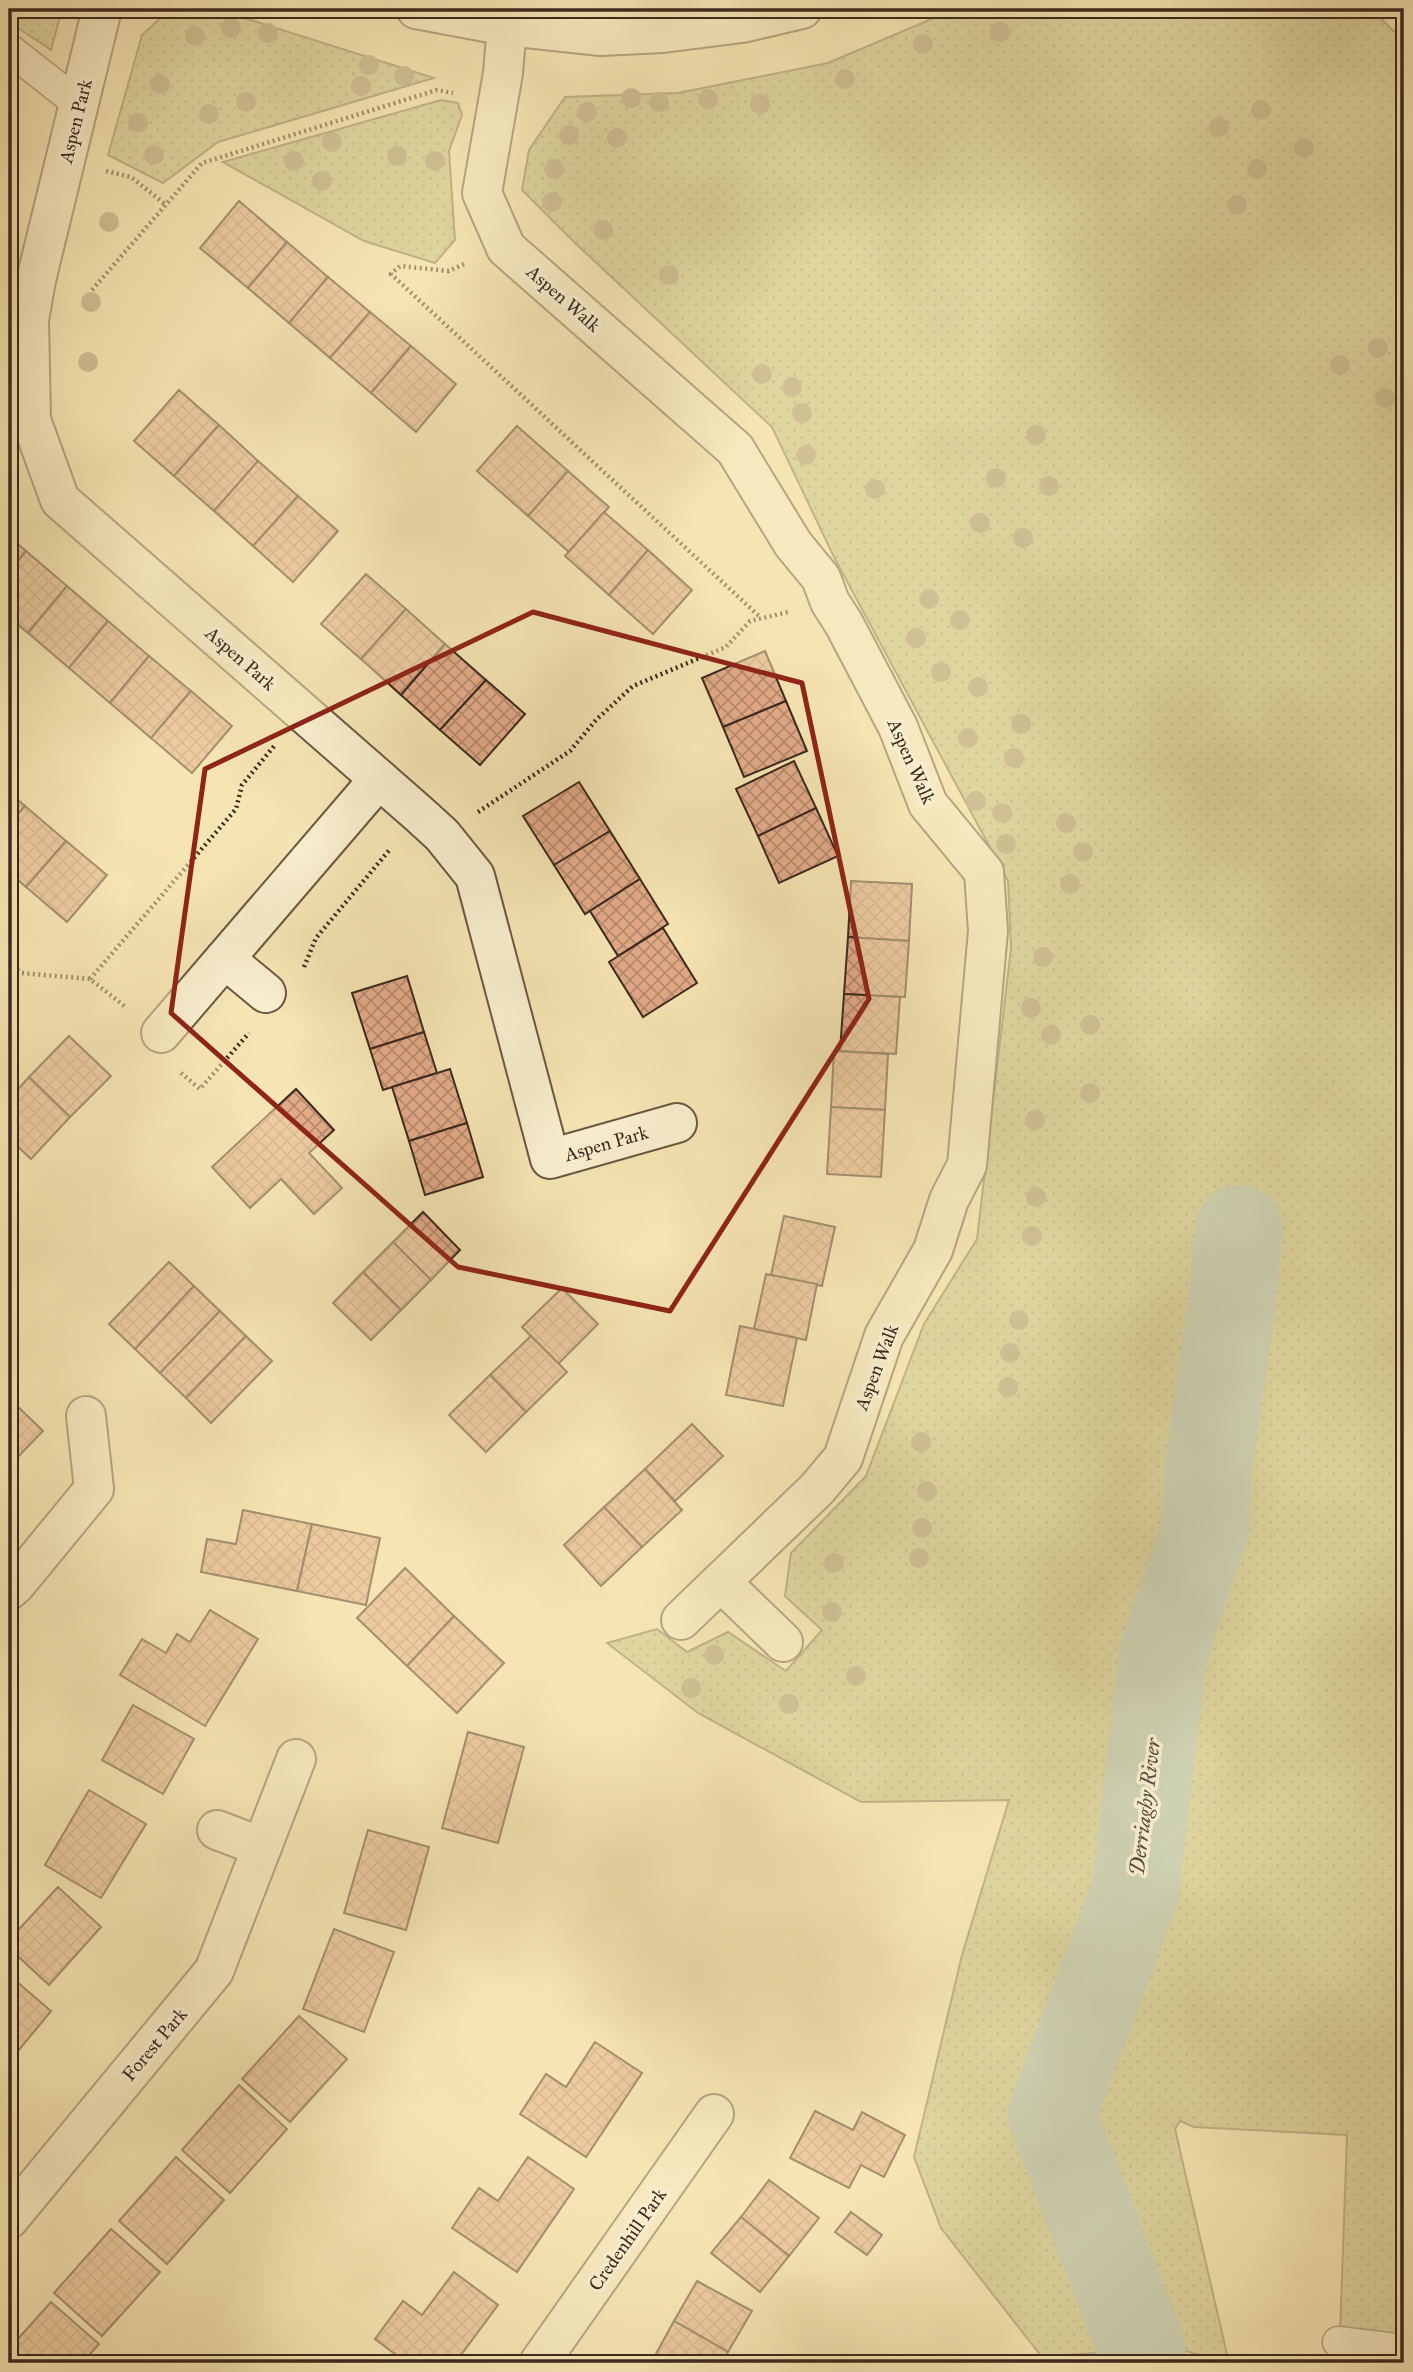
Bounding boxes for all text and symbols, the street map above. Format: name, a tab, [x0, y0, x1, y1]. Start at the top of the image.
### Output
street label: Aspen Park	[54, 77, 97, 167]
street label: Aspen Walk	[521, 259, 606, 337]
street label: Aspen Park	[200, 621, 281, 695]
street label: Aspen Walk	[882, 714, 941, 807]
street label: Aspen Park	[561, 1121, 651, 1167]
street label: Aspen Walk	[849, 1321, 904, 1415]
water label: Derriaghy River	[1124, 1736, 1166, 1877]
street label: Forest Park	[117, 2003, 192, 2086]
street label: Credenhill Park	[584, 2183, 671, 2295]

